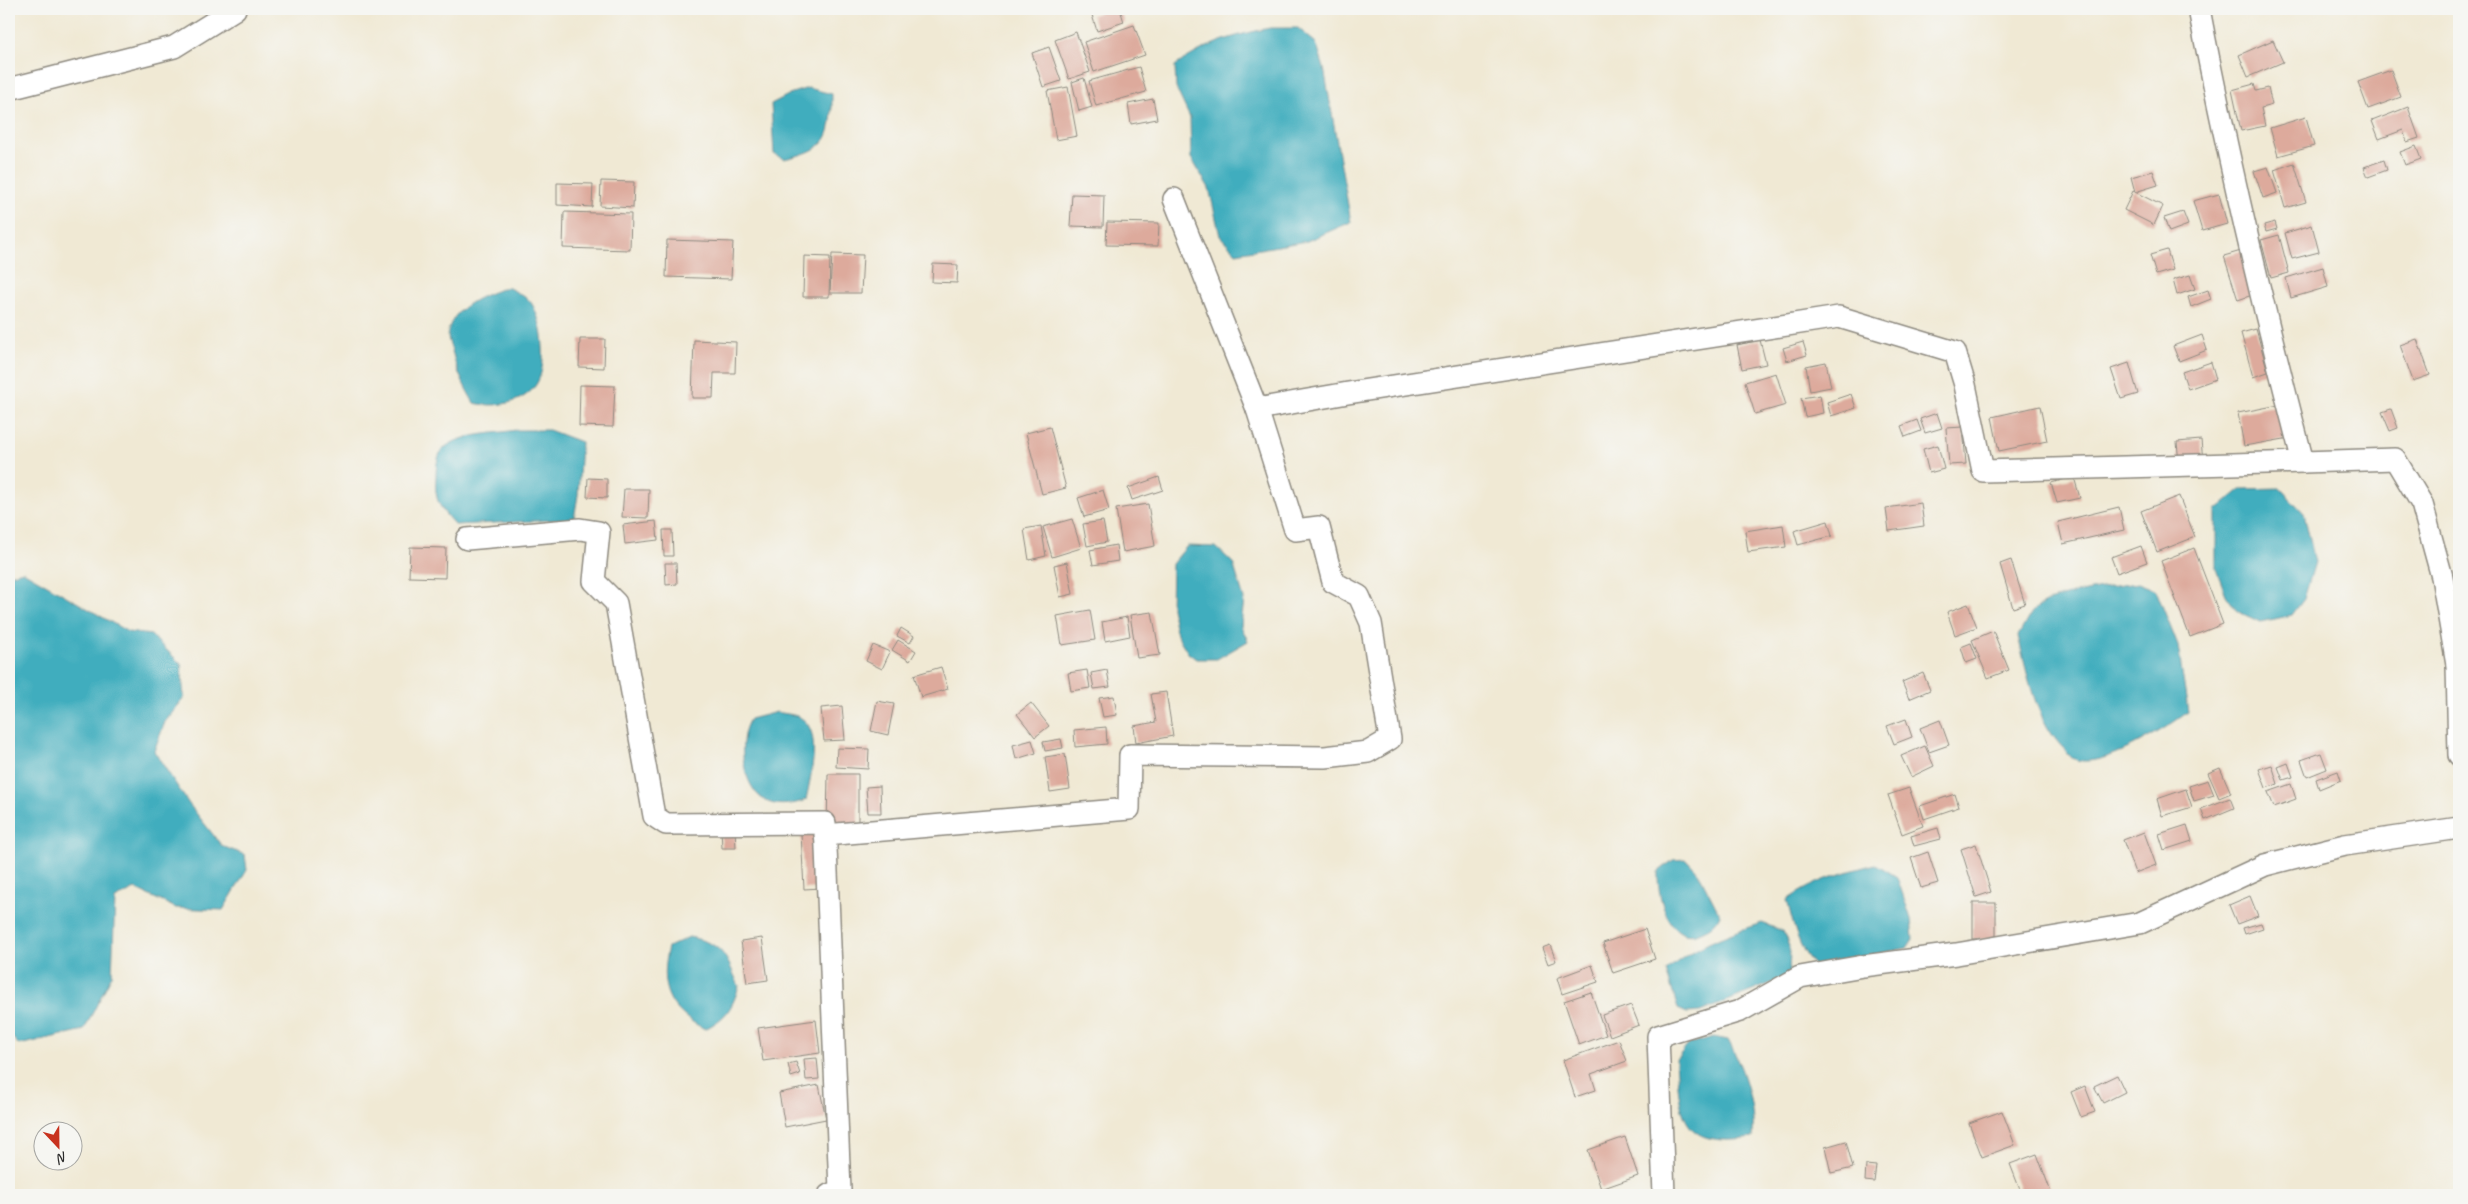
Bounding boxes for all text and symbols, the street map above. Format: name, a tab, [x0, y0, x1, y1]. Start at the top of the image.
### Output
north arrow	[32, 1122, 82, 1172]
text: N	[53, 1148, 70, 1168]

